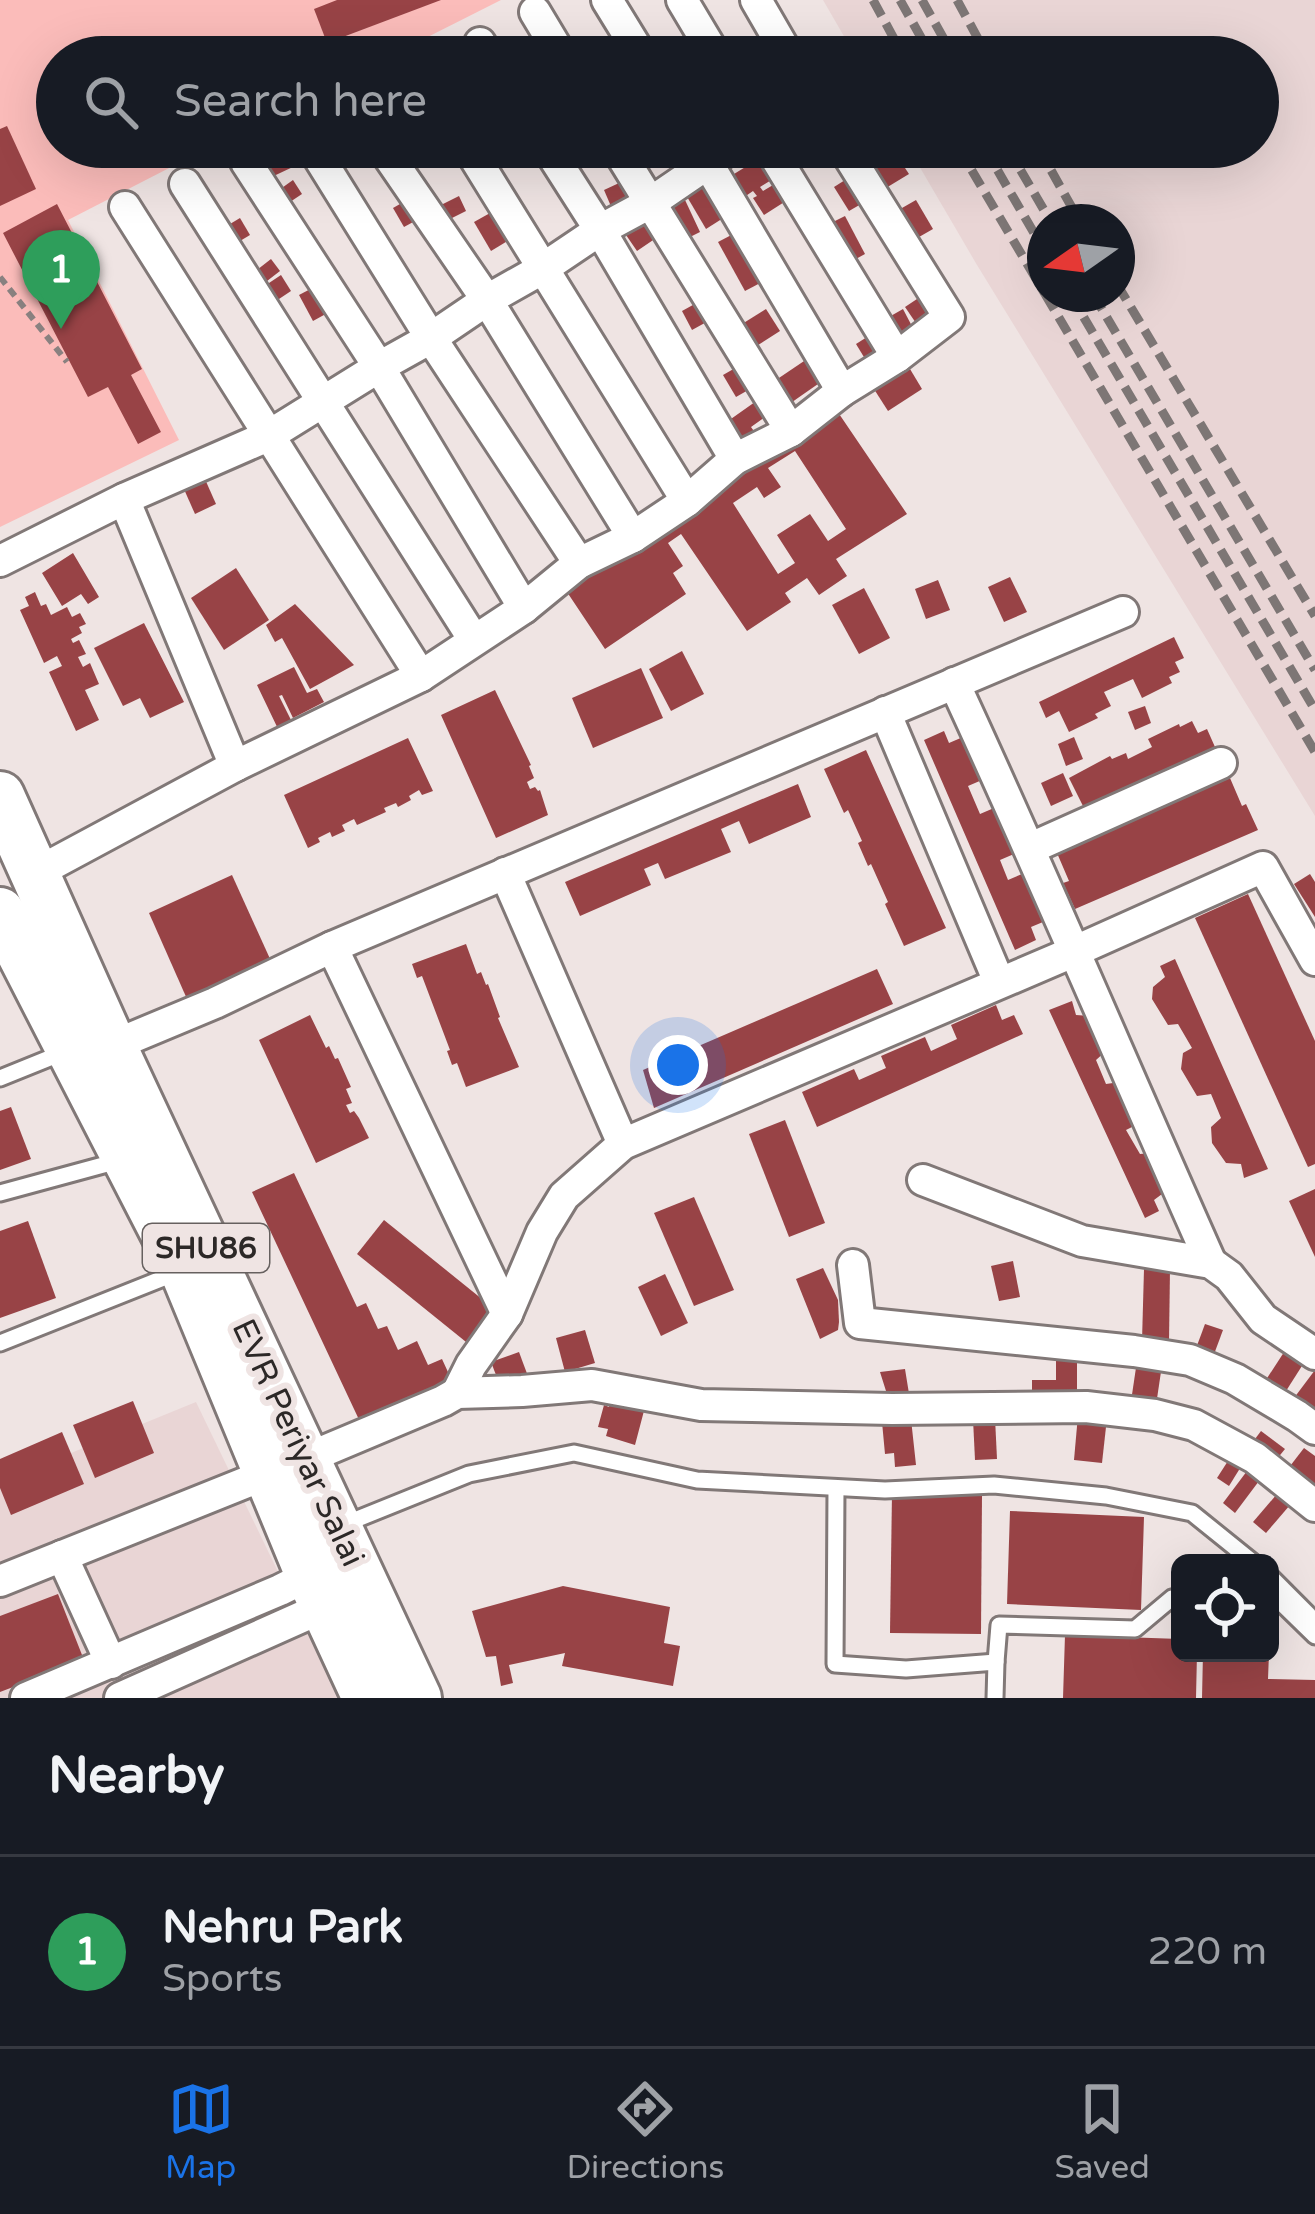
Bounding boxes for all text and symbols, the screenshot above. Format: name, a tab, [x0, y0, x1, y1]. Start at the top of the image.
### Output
search box	[36, 36, 1279, 168]
icon: search	[78, 69, 144, 135]
text: Search here	[174, 75, 427, 129]
north arrow	[1027, 204, 1135, 312]
pin: 1	[22, 230, 100, 329]
your location	[648, 1035, 708, 1095]
road number: SHU86	[143, 1224, 269, 1272]
street label: EVR Periyar Salai	[224, 1313, 372, 1573]
map controls	[1171, 1554, 1279, 1662]
button: locate	[1171, 1554, 1279, 1662]
text: Nearby	[48, 1745, 225, 1807]
text: Nehru Park	[162, 1901, 403, 1955]
text: 1	[75, 1928, 99, 1975]
text: 220 m	[1148, 1928, 1267, 1975]
text: Sports	[162, 1955, 283, 2002]
tab: Map	[165, 2076, 236, 2187]
tab: Directions	[566, 2076, 724, 2187]
tab: Saved	[1055, 2076, 1150, 2187]

